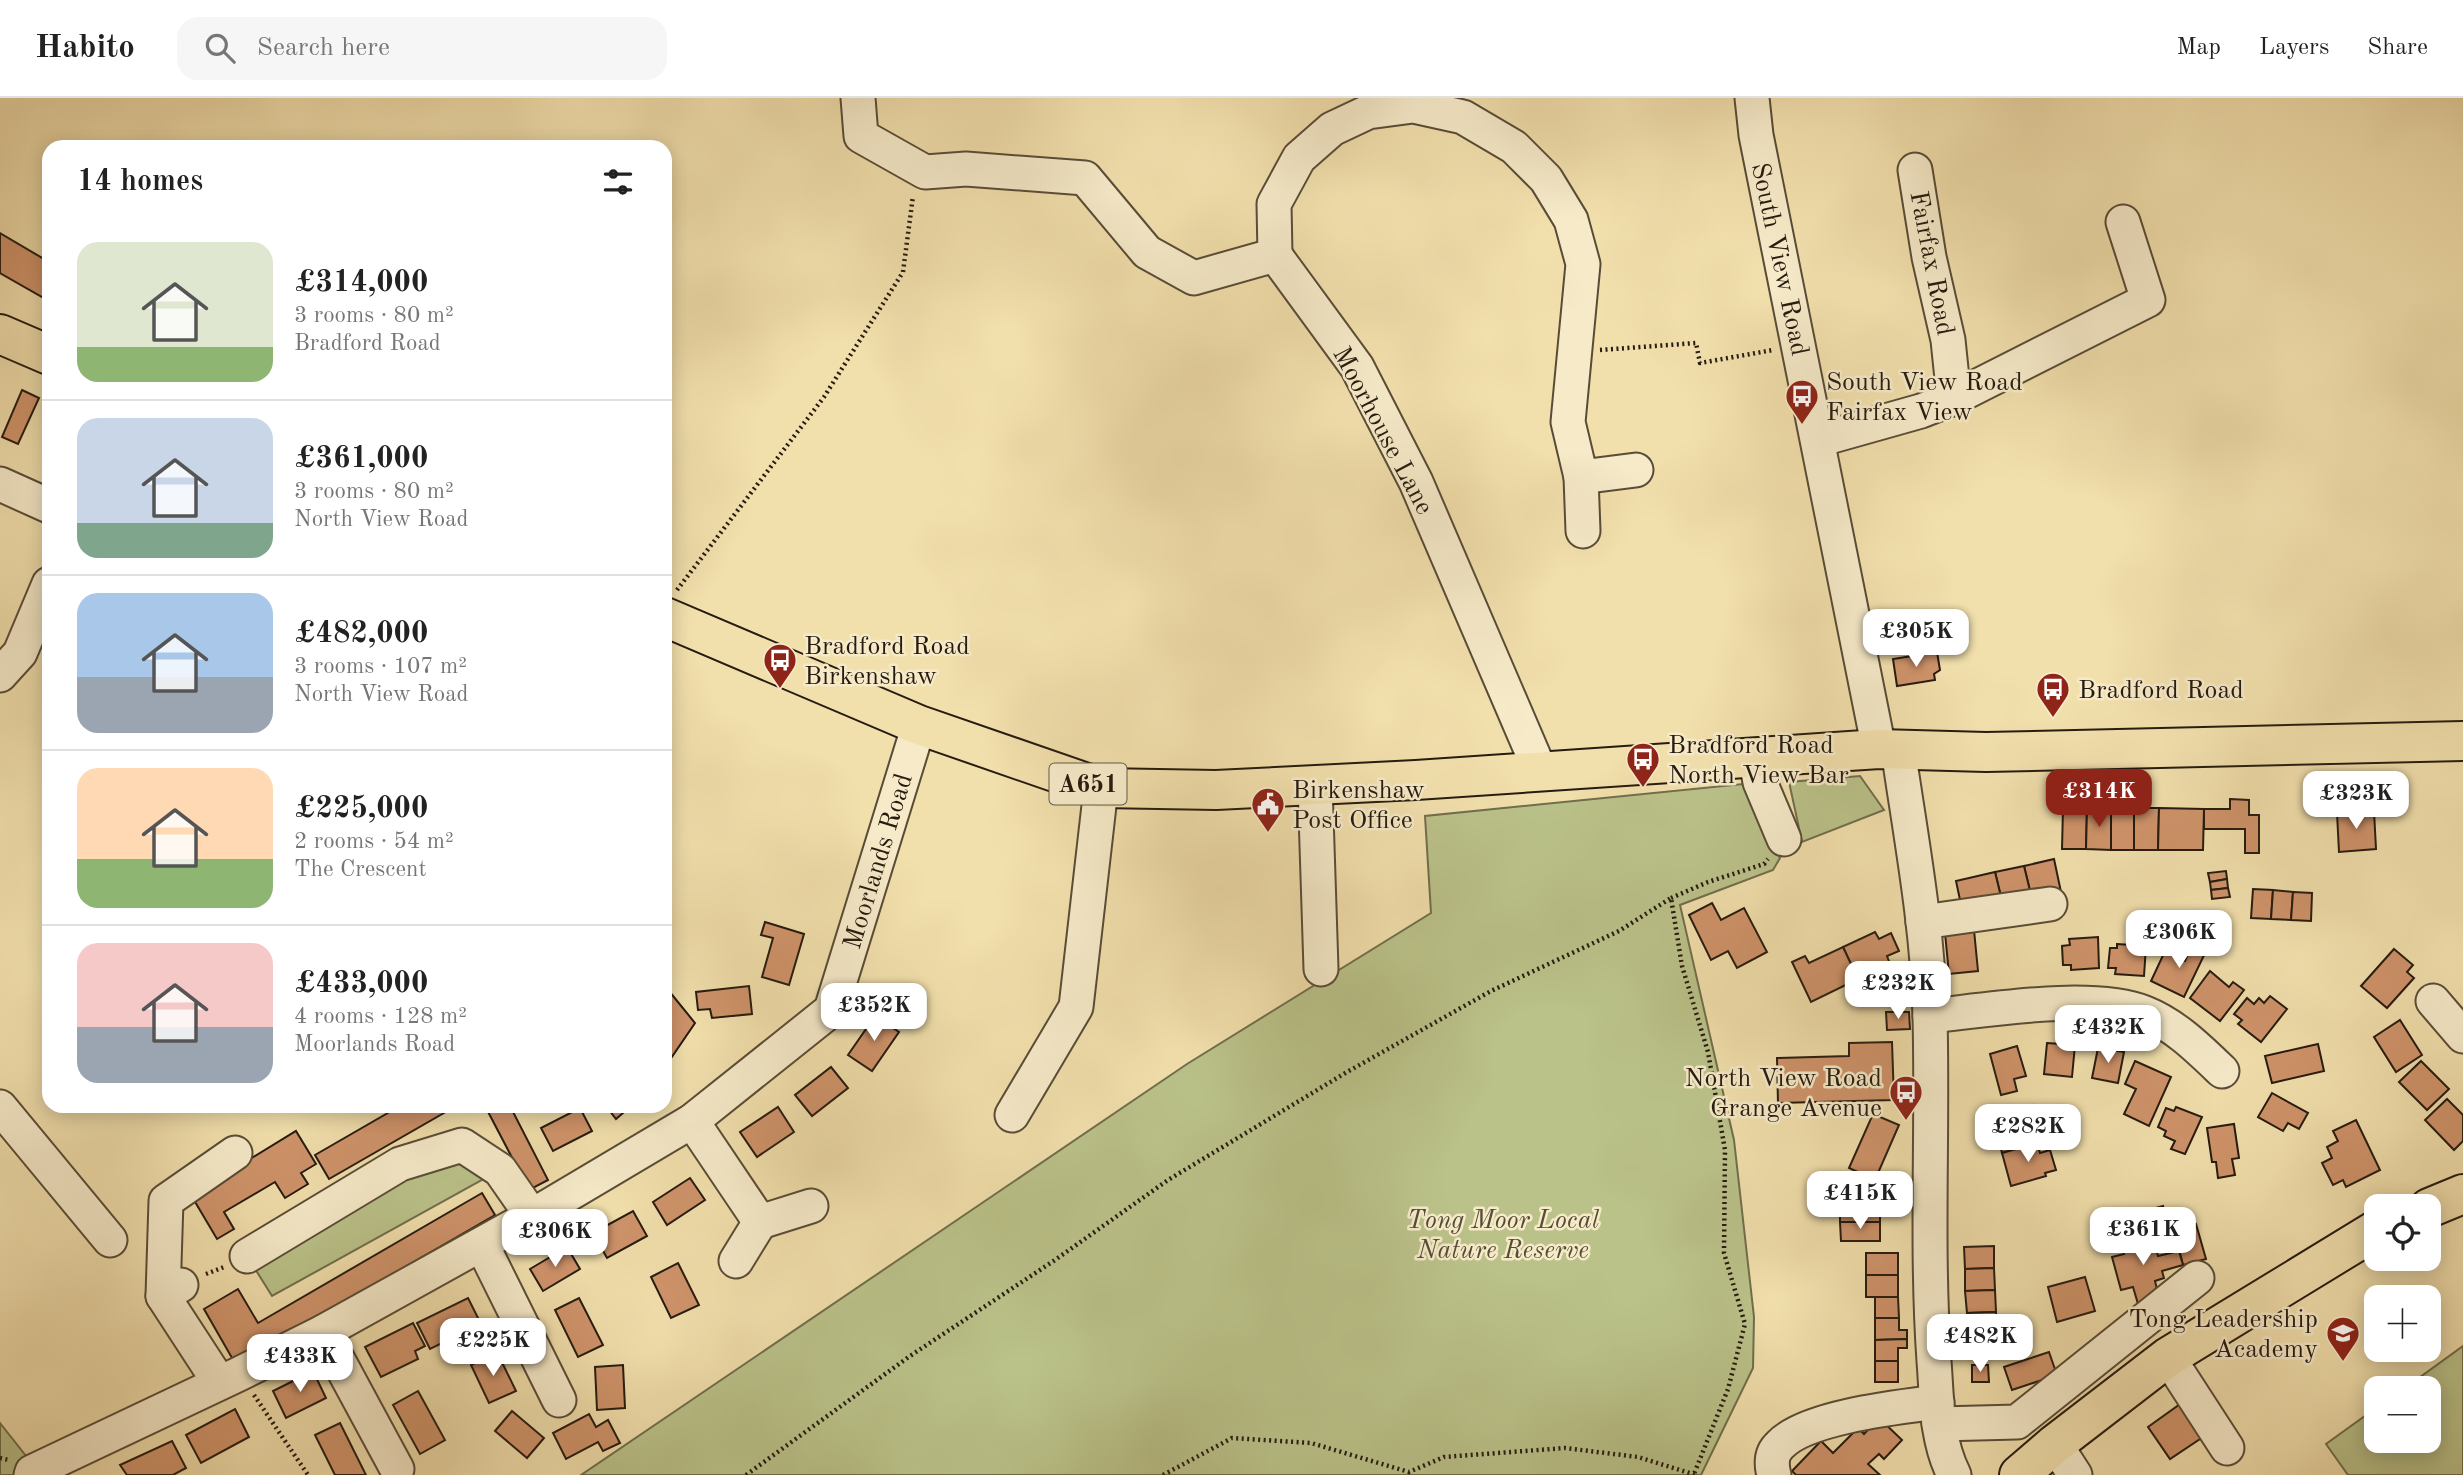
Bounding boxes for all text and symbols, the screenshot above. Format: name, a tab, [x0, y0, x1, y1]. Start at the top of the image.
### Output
search box	[177, 17, 667, 80]
icon: search	[201, 29, 239, 67]
text: Habito	[35, 32, 135, 65]
text: Search here	[257, 35, 390, 61]
text: Map	[2177, 36, 2221, 60]
text: Layers	[2259, 36, 2329, 60]
text: Share	[2367, 36, 2428, 60]
street label: South View Road	[1746, 161, 1812, 358]
icon: filters	[599, 163, 637, 201]
text: 14 homes	[77, 167, 203, 197]
street label: Fairfax Road	[1904, 189, 1958, 338]
text: £314,000	[294, 268, 428, 298]
icon: home	[133, 270, 217, 354]
text: 3 rooms · 80 m²	[294, 304, 454, 327]
text: Bradford Road	[294, 332, 441, 355]
street label: Moorhouse Lane	[1327, 343, 1437, 519]
place label: South View Road Fairfax View	[1826, 370, 2023, 426]
bus stop icon: South View Road Fairfax View	[1783, 377, 1821, 426]
text: £361,000	[294, 444, 428, 474]
icon: home	[133, 446, 217, 530]
text: 3 rooms · 80 m²	[294, 480, 454, 503]
text: North View Road	[294, 508, 469, 531]
pin: £305K	[1867, 610, 1965, 669]
text: £482,000	[294, 619, 428, 649]
text: £305K	[1879, 620, 1953, 643]
icon: home	[133, 621, 217, 705]
place label: Bradford Road Birkenshaw	[804, 634, 970, 690]
bus stop icon: Bradford Road Birkenshaw	[761, 641, 799, 690]
text: 3 rooms · 107 m²	[294, 655, 467, 678]
bus stop icon: Bradford Road	[2034, 670, 2072, 719]
place label: Bradford Road	[2078, 678, 2244, 704]
text: North View Road	[294, 683, 469, 706]
place label: Bradford Road North View Bar	[1668, 733, 1849, 789]
bus stop icon: Bradford Road North View Bar	[1624, 740, 1662, 789]
road number: A651	[1050, 764, 1126, 804]
pin: £314K	[2050, 770, 2148, 829]
street label: Moorlands Road	[840, 771, 918, 953]
pin: £323K	[2307, 772, 2405, 831]
place label: Birkenshaw Post Office	[1292, 778, 1425, 834]
text: £314K	[2062, 780, 2136, 803]
text: £323K	[2319, 782, 2393, 805]
public building icon: Birkenshaw Post Office	[1249, 785, 1287, 834]
text: £225,000	[294, 794, 428, 824]
icon: home	[133, 796, 217, 880]
text: 2 rooms · 54 m²	[294, 830, 454, 853]
text: The Crescent	[294, 858, 426, 881]
pin: £306K	[2130, 910, 2228, 970]
text: £306K	[2142, 921, 2216, 944]
pin: £232K	[1849, 962, 1947, 1021]
text: £433,000	[294, 969, 428, 999]
icon: home	[133, 971, 217, 1055]
text: £232K	[1861, 972, 1935, 995]
pin: £352K	[825, 984, 923, 1043]
text: £352K	[837, 994, 911, 1017]
text: 4 rooms · 128 m²	[294, 1005, 467, 1028]
pin: £432K	[2059, 1006, 2157, 1065]
text: £432K	[2071, 1016, 2145, 1039]
text: Moorlands Road	[294, 1033, 455, 1056]
place label: North View Road Grange Avenue	[1685, 1066, 1882, 1122]
bus stop icon: North View Road Grange Avenue	[1887, 1073, 1925, 1122]
pin: £282K	[1979, 1104, 2077, 1164]
text: £282K	[1991, 1115, 2065, 1138]
pin: £415K	[1811, 1172, 1909, 1231]
text: £415K	[1823, 1182, 1897, 1205]
map controls	[2364, 1194, 2441, 1453]
button: locate	[2364, 1194, 2441, 1271]
park label: Tong Moor Local Nature Reserve	[1407, 1208, 1600, 1264]
pin: £361K	[2094, 1208, 2192, 1267]
pin: £306K	[506, 1210, 604, 1269]
text: £361K	[2106, 1218, 2180, 1241]
text: £306K	[518, 1220, 592, 1243]
button: +	[2364, 1285, 2441, 1362]
place label: Tong Leadership Academy	[2129, 1307, 2318, 1363]
pin: £482K	[1931, 1314, 2029, 1374]
school or university icon: Tong Leadership Academy	[2324, 1314, 2362, 1363]
pin: £225K	[444, 1318, 542, 1378]
text: £482K	[1943, 1325, 2017, 1348]
text: £225K	[456, 1329, 530, 1352]
pin: £433K	[251, 1334, 349, 1394]
text: £433K	[263, 1345, 337, 1368]
button: −	[2364, 1376, 2441, 1453]

